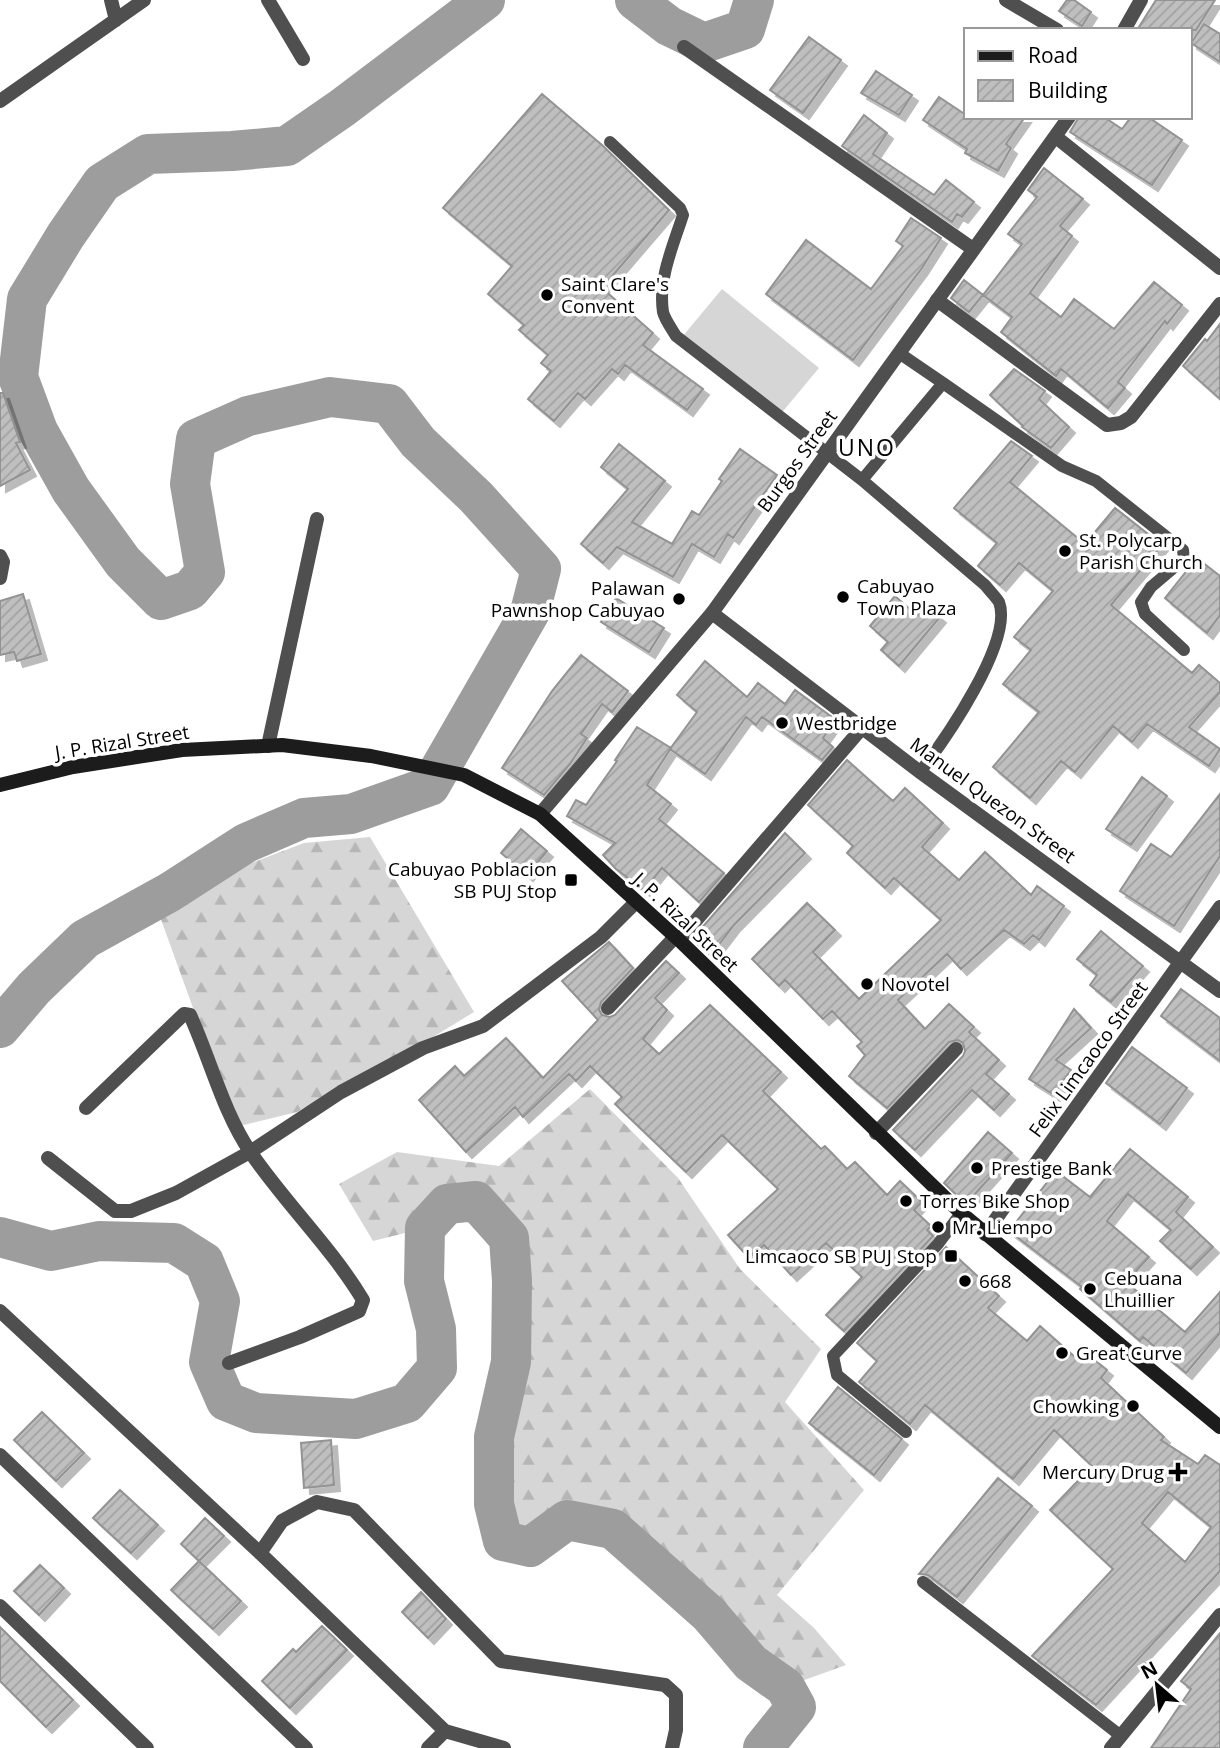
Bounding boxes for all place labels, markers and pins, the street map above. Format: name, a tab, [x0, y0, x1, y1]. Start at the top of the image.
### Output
place label: Saint Clare's Convent	[561, 271, 669, 319]
marker: Saint Clare's Convent	[539, 287, 555, 303]
place label: St. Polycarp Parish Church	[1079, 527, 1203, 575]
marker: St. Polycarp Parish Church	[1057, 543, 1073, 559]
place label: Cabuyao Town Plaza	[857, 573, 956, 621]
place label: Palawan Pawnshop Cabuyao	[491, 575, 665, 623]
marker: Cabuyao Town Plaza	[835, 589, 851, 605]
marker: Palawan Pawnshop Cabuyao	[671, 591, 687, 607]
place label: Westbridge	[796, 710, 897, 736]
marker: Westbridge	[774, 715, 790, 731]
place label: Cabuyao Poblacion SB PUJ Stop	[388, 856, 557, 904]
marker: Cabuyao Poblacion SB PUJ Stop	[563, 872, 579, 888]
place label: Novotel	[881, 971, 950, 997]
marker: Novotel	[859, 976, 875, 992]
place label: Prestige Bank	[991, 1155, 1112, 1181]
marker: Prestige Bank	[969, 1160, 985, 1176]
place label: Torres Bike Shop	[920, 1188, 1070, 1214]
marker: Torres Bike Shop	[898, 1193, 914, 1209]
place label: Mr. Liempo	[952, 1214, 1053, 1240]
marker: Mr. Liempo	[930, 1219, 946, 1235]
place label: Limcaoco SB PUJ Stop	[745, 1243, 937, 1269]
marker: Limcaoco SB PUJ Stop	[943, 1248, 959, 1264]
place label: Cebuana Lhuillier	[1104, 1265, 1183, 1313]
place label: 668	[979, 1268, 1012, 1294]
marker: 668	[957, 1273, 973, 1289]
marker: Cebuana Lhuillier	[1082, 1281, 1098, 1297]
place label: Great Curve	[1076, 1340, 1182, 1366]
marker: Great Curve	[1054, 1345, 1070, 1361]
place label: Chowking	[1032, 1393, 1119, 1419]
marker: Chowking	[1125, 1398, 1141, 1414]
place label: Mercury Drug	[1042, 1459, 1164, 1485]
marker: Mercury Drug	[1170, 1464, 1186, 1480]

